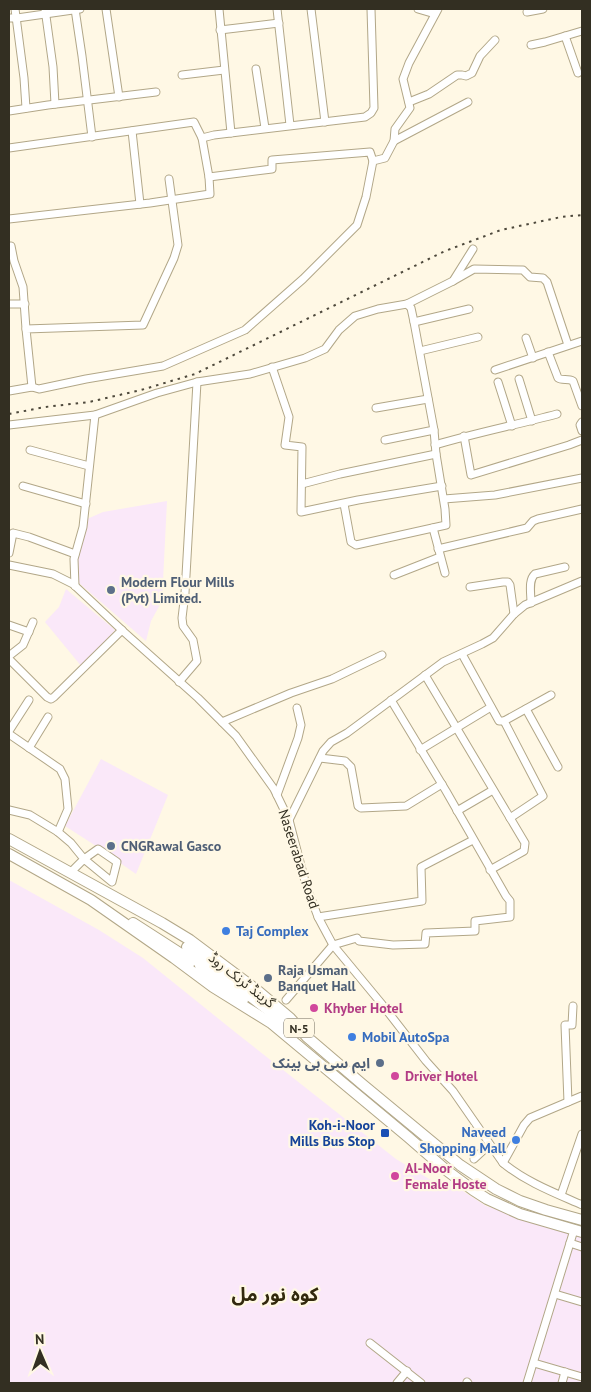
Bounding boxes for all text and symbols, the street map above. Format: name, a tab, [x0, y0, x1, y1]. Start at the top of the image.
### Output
place label: Modern Flour Mills (Pvt) Limited.	[121, 573, 234, 607]
marker: Modern Flour Mills (Pvt) Limited.	[105, 584, 117, 596]
street label: Naseerabad Road	[274, 807, 324, 911]
place label: CNGRawal Gasco	[121, 837, 222, 855]
marker: CNGRawal Gasco	[105, 840, 117, 852]
place label: Taj Complex	[236, 922, 309, 940]
marker: Taj Complex	[220, 925, 232, 937]
street label: گرینڈ ٹرنک روڈ	[205, 948, 279, 1012]
place label: Raja Usman Banquet Hall	[278, 961, 357, 995]
marker: Raja Usman Banquet Hall	[262, 972, 274, 984]
place label: Khyber Hotel	[324, 999, 404, 1017]
marker: Khyber Hotel	[308, 1002, 320, 1014]
road number: N-5	[284, 1018, 314, 1038]
place label: Mobil AutoSpa	[362, 1028, 449, 1046]
marker: Mobil AutoSpa	[346, 1031, 358, 1043]
place label: ایم سی بی بینک	[272, 1054, 370, 1074]
marker: ایم سی بی بینک	[374, 1057, 386, 1069]
place label: Driver Hotel	[405, 1067, 478, 1085]
marker: Driver Hotel	[389, 1070, 401, 1082]
place label: Koh-i-Noor Mills Bus Stop	[290, 1116, 375, 1150]
place label: Naveed Shopping Mall	[419, 1123, 507, 1157]
marker: Koh-i-Noor Mills Bus Stop	[379, 1127, 391, 1139]
marker: Naveed Shopping Mall	[510, 1134, 522, 1146]
place label: Al-Noor Female Hoste	[405, 1159, 487, 1193]
marker: Al-Noor Female Hoste	[389, 1170, 401, 1182]
district label: کوہ نور مل	[232, 1282, 319, 1306]
north arrow	[15, 1327, 65, 1377]
text: N	[35, 1330, 44, 1348]

